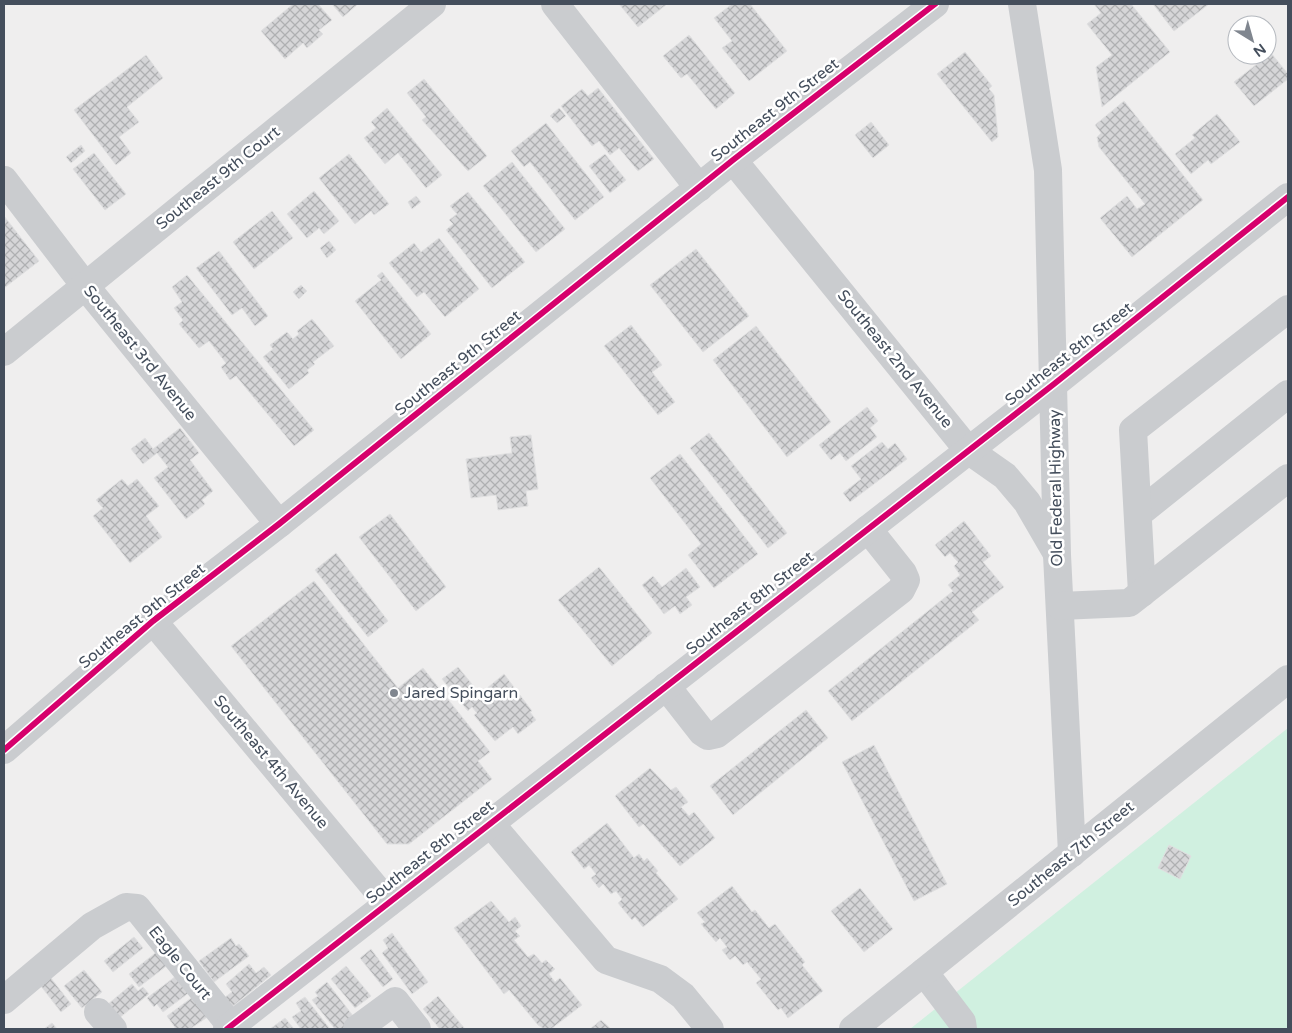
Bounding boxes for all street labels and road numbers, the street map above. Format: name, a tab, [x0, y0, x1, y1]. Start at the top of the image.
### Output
street label: Southeast 9th Street	[707, 54, 843, 166]
street label: Southeast 9th Court	[152, 122, 284, 234]
street label: Southeast 3rd Avenue	[79, 281, 201, 425]
street label: Southeast 2nd Avenue	[833, 286, 957, 432]
street label: Southeast 8th Street	[1001, 298, 1137, 410]
street label: Southeast 9th Street	[391, 306, 525, 420]
street label: Old Federal Highway	[1045, 409, 1067, 567]
street label: Southeast 8th Street	[682, 547, 818, 659]
street label: Southeast 9th Street	[75, 559, 209, 673]
street label: Southeast 4th Avenue	[209, 691, 333, 833]
street label: Southeast 8th Street	[362, 796, 498, 908]
street label: Southeast 7th Street	[1004, 797, 1138, 911]
street label: Eagle Court	[144, 922, 216, 1004]

